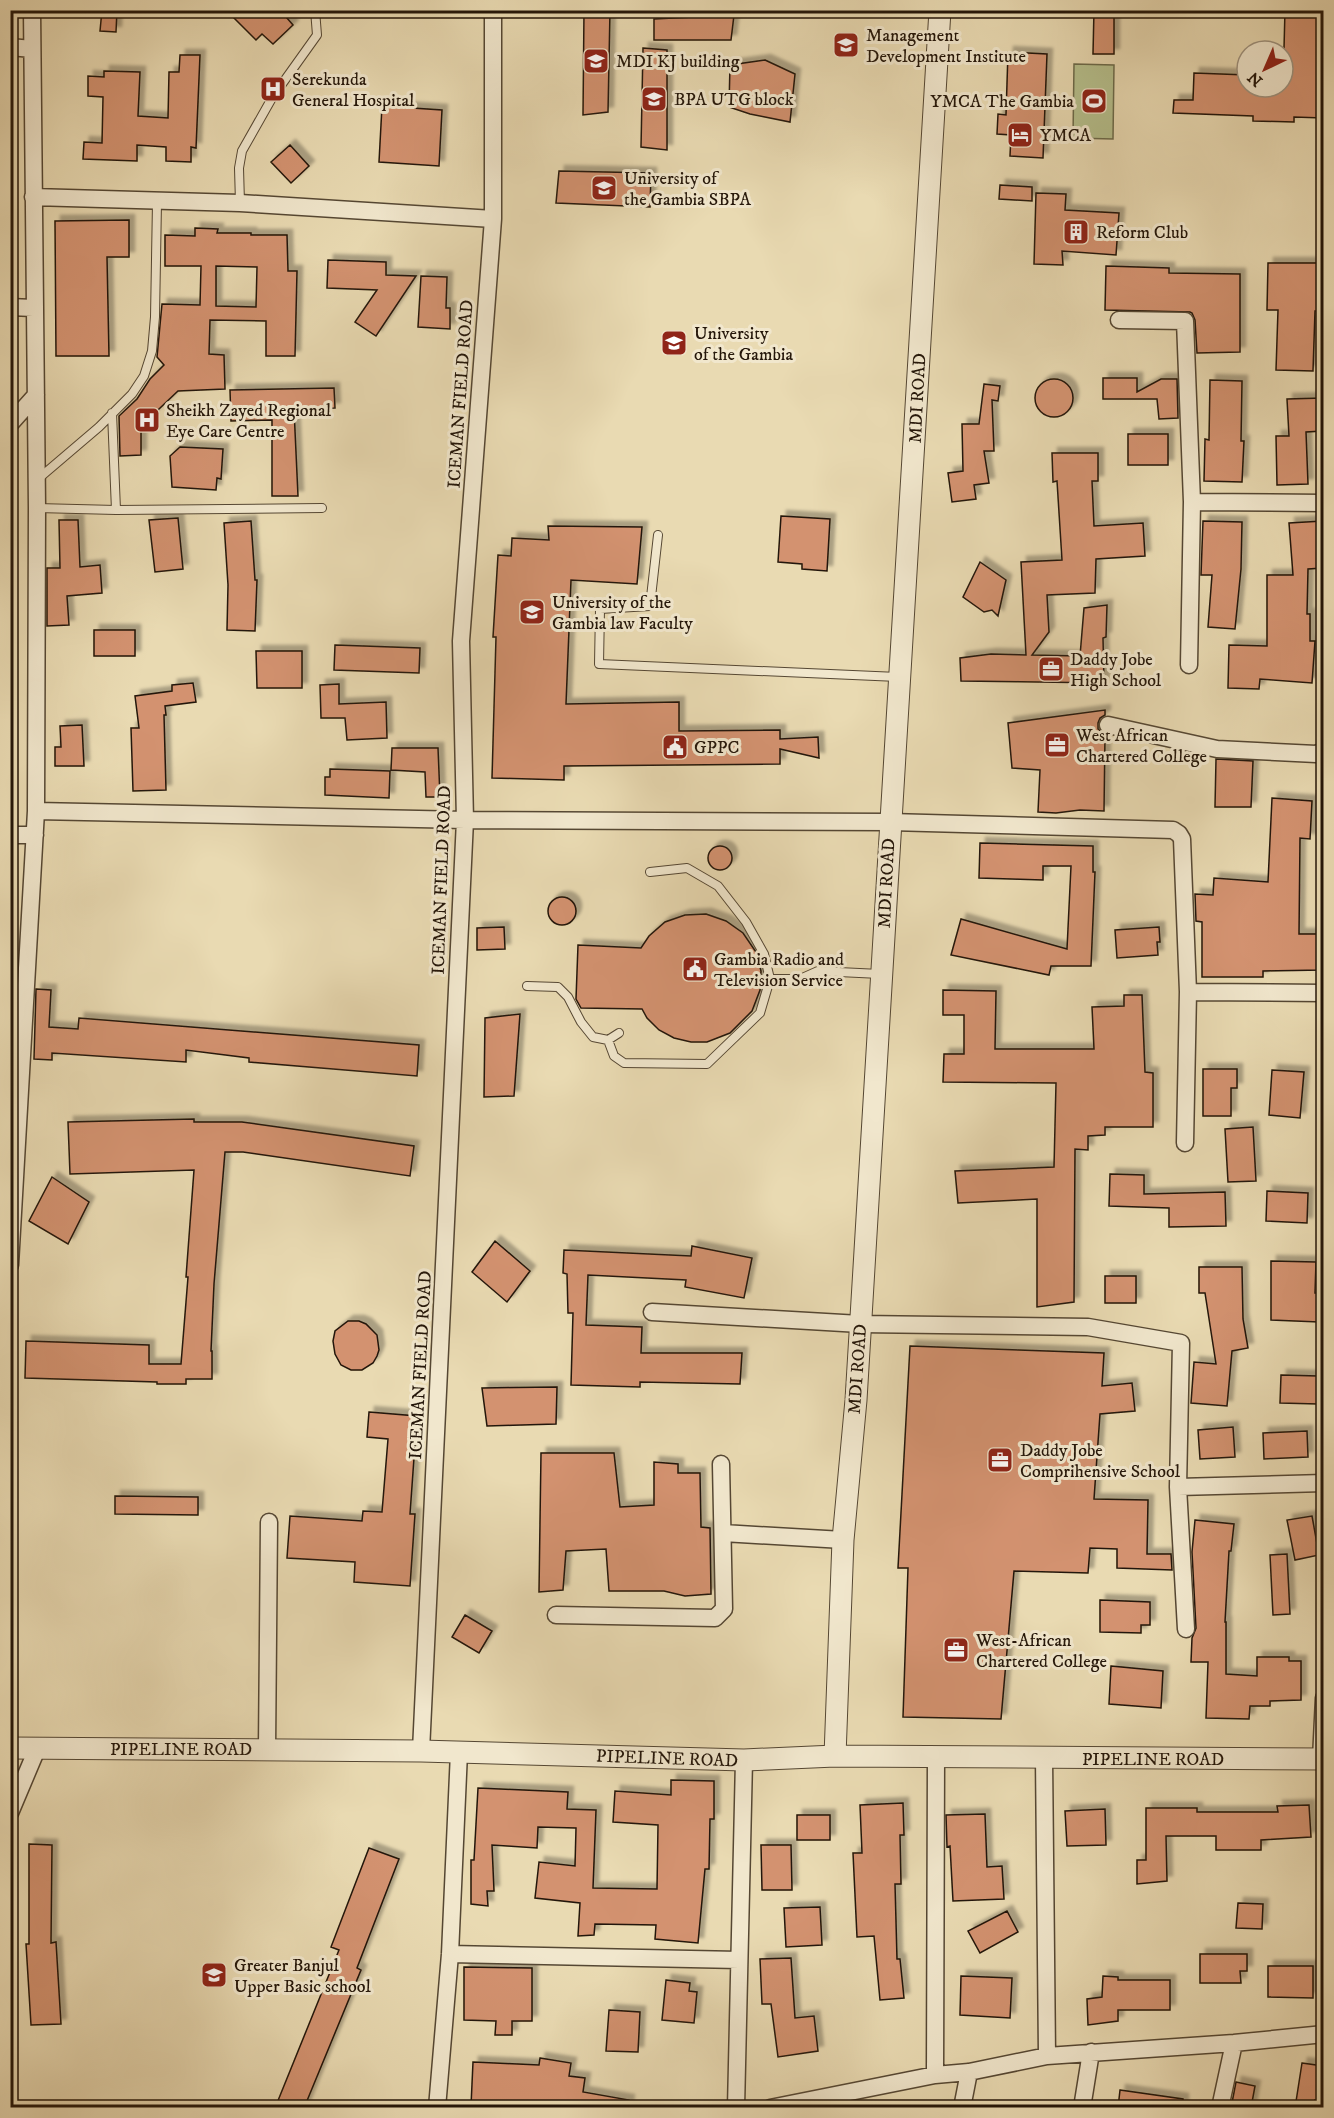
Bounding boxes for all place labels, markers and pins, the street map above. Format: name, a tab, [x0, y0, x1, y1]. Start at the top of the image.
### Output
place label: Management Development Institute	[866, 25, 1026, 68]
school or university icon: Management Development Institute	[831, 30, 861, 60]
school or university icon: MDI KJ building	[581, 46, 611, 76]
place label: MDI KJ building	[616, 51, 740, 73]
place label: Serekunda General Hospital	[292, 69, 415, 112]
hospital icon: Serekunda General Hospital	[258, 74, 288, 104]
school or university icon: BPA UTG block	[639, 84, 669, 114]
sports icon: YMCA The Gambia	[1079, 86, 1109, 116]
place label: BPA UTG block	[674, 89, 794, 111]
place label: YMCA The Gambia	[930, 91, 1074, 113]
hotel icon: YMCA	[1005, 120, 1035, 150]
place label: YMCA	[1040, 125, 1092, 147]
place label: University of the Gambia SBPA	[624, 168, 751, 211]
school or university icon: University of the Gambia SBPA	[589, 173, 619, 203]
building icon: Reform Club	[1061, 217, 1091, 247]
place label: Reform Club	[1096, 222, 1188, 244]
place label: University of the Gambia	[694, 323, 794, 366]
school or university icon: University of the Gambia	[659, 328, 689, 358]
place label: Sheikh Zayed Regional Eye Care Centre	[166, 400, 332, 443]
hospital icon: Sheikh Zayed Regional Eye Care Centre	[132, 405, 162, 435]
place label: University of the Gambia law Faculty	[552, 592, 693, 635]
school or university icon: University of the Gambia law Faculty	[517, 597, 547, 627]
place label: Daddy Jobe High School	[1070, 649, 1162, 692]
office icon: Daddy Jobe High School	[1036, 654, 1066, 684]
place label: West African Chartered College	[1075, 725, 1207, 768]
office icon: West African Chartered College	[1042, 730, 1072, 760]
public building icon: GPPC	[660, 732, 690, 762]
place label: GPPC	[694, 737, 739, 759]
place label: Gambia Radio and Television Service	[714, 949, 844, 992]
public building icon: Gambia Radio and Television Service	[680, 954, 710, 984]
place label: Daddy Jobe Comprihensive School	[1020, 1440, 1181, 1483]
office icon: Daddy Jobe Comprihensive School	[985, 1445, 1015, 1475]
place label: West-African Chartered College	[975, 1630, 1107, 1673]
office icon: West-African Chartered College	[941, 1635, 971, 1665]
place label: Greater Banjul Upper Basic school	[234, 1955, 371, 1998]
school or university icon: Greater Banjul Upper Basic school	[199, 1960, 229, 1990]

